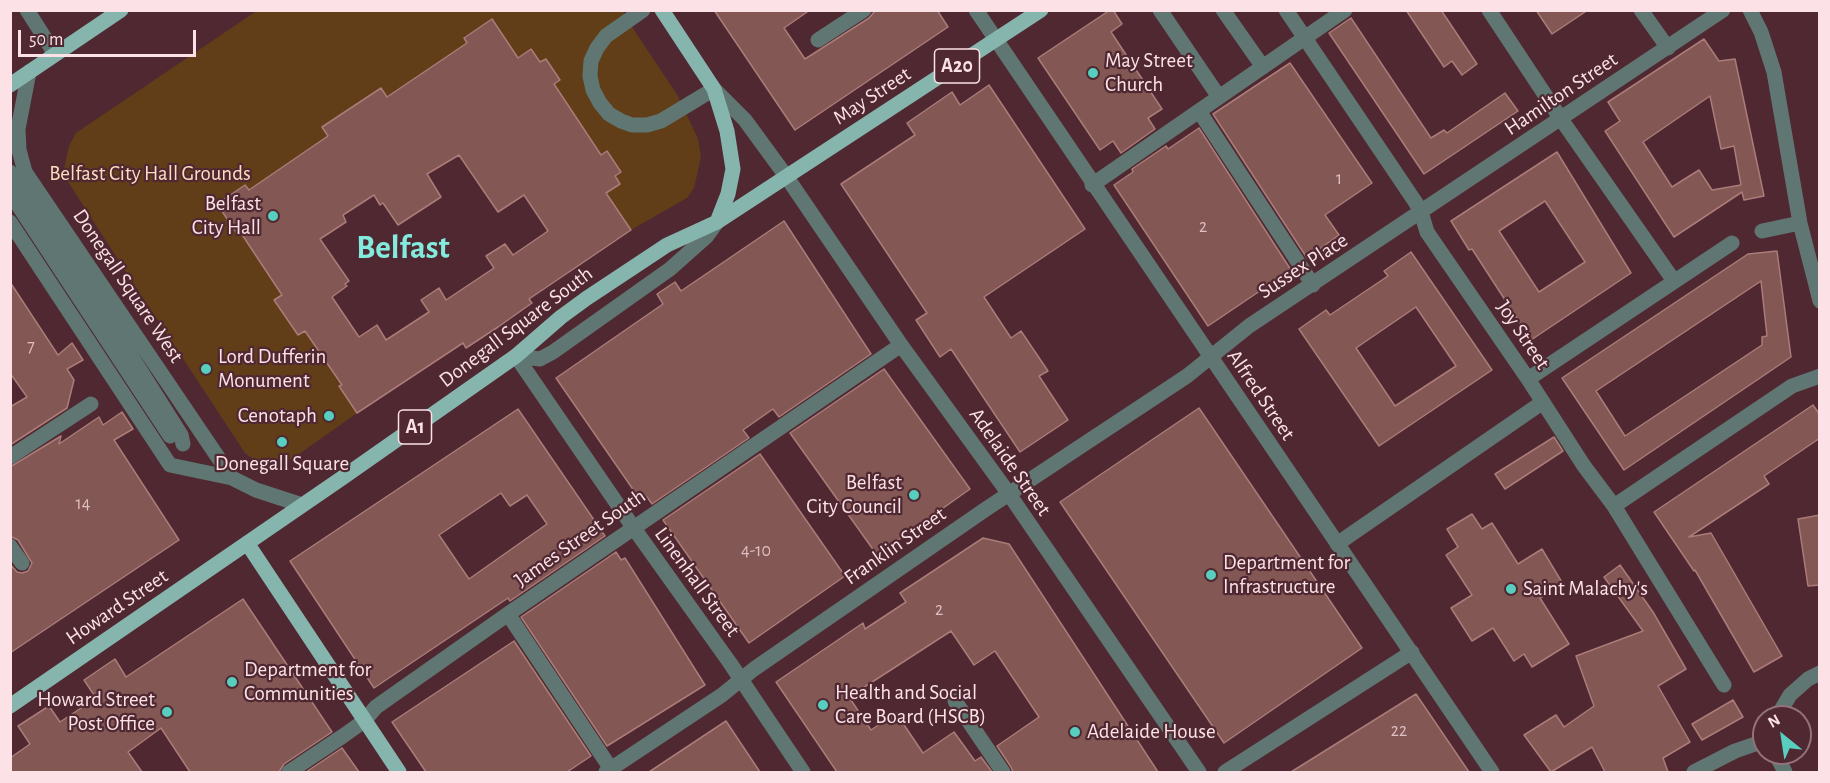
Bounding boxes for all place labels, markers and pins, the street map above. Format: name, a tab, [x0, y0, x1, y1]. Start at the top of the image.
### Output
place label: May Street Church	[1105, 48, 1193, 98]
marker: May Street Church	[1086, 66, 1100, 80]
place label: Belfast City Hall	[192, 191, 261, 241]
marker: Belfast City Hall	[266, 209, 280, 223]
place label: Lord Dufferin Monument	[218, 344, 326, 394]
marker: Lord Dufferin Monument	[199, 362, 213, 376]
place label: Cenotaph	[238, 403, 317, 429]
marker: Cenotaph	[322, 409, 336, 423]
marker: Donegall Square	[275, 435, 289, 449]
place label: Donegall Square	[215, 451, 349, 477]
place label: Belfast City Council	[806, 470, 902, 520]
marker: Belfast City Council	[907, 488, 921, 502]
place label: Department for Infrastructure	[1223, 550, 1350, 600]
marker: Department for Infrastructure	[1204, 568, 1218, 582]
place label: Saint Malachy's	[1523, 576, 1648, 602]
marker: Saint Malachy's	[1504, 582, 1518, 596]
place label: Department for Communities	[244, 657, 371, 707]
marker: Department for Communities	[225, 675, 239, 689]
place label: Health and Social Care Board (HSCB)	[835, 680, 986, 730]
place label: Howard Street Post Office	[37, 687, 155, 737]
marker: Health and Social Care Board (HSCB)	[816, 698, 830, 712]
marker: Howard Street Post Office	[160, 705, 174, 719]
place label: Adelaide House	[1087, 719, 1216, 745]
marker: Adelaide House	[1068, 725, 1082, 739]

